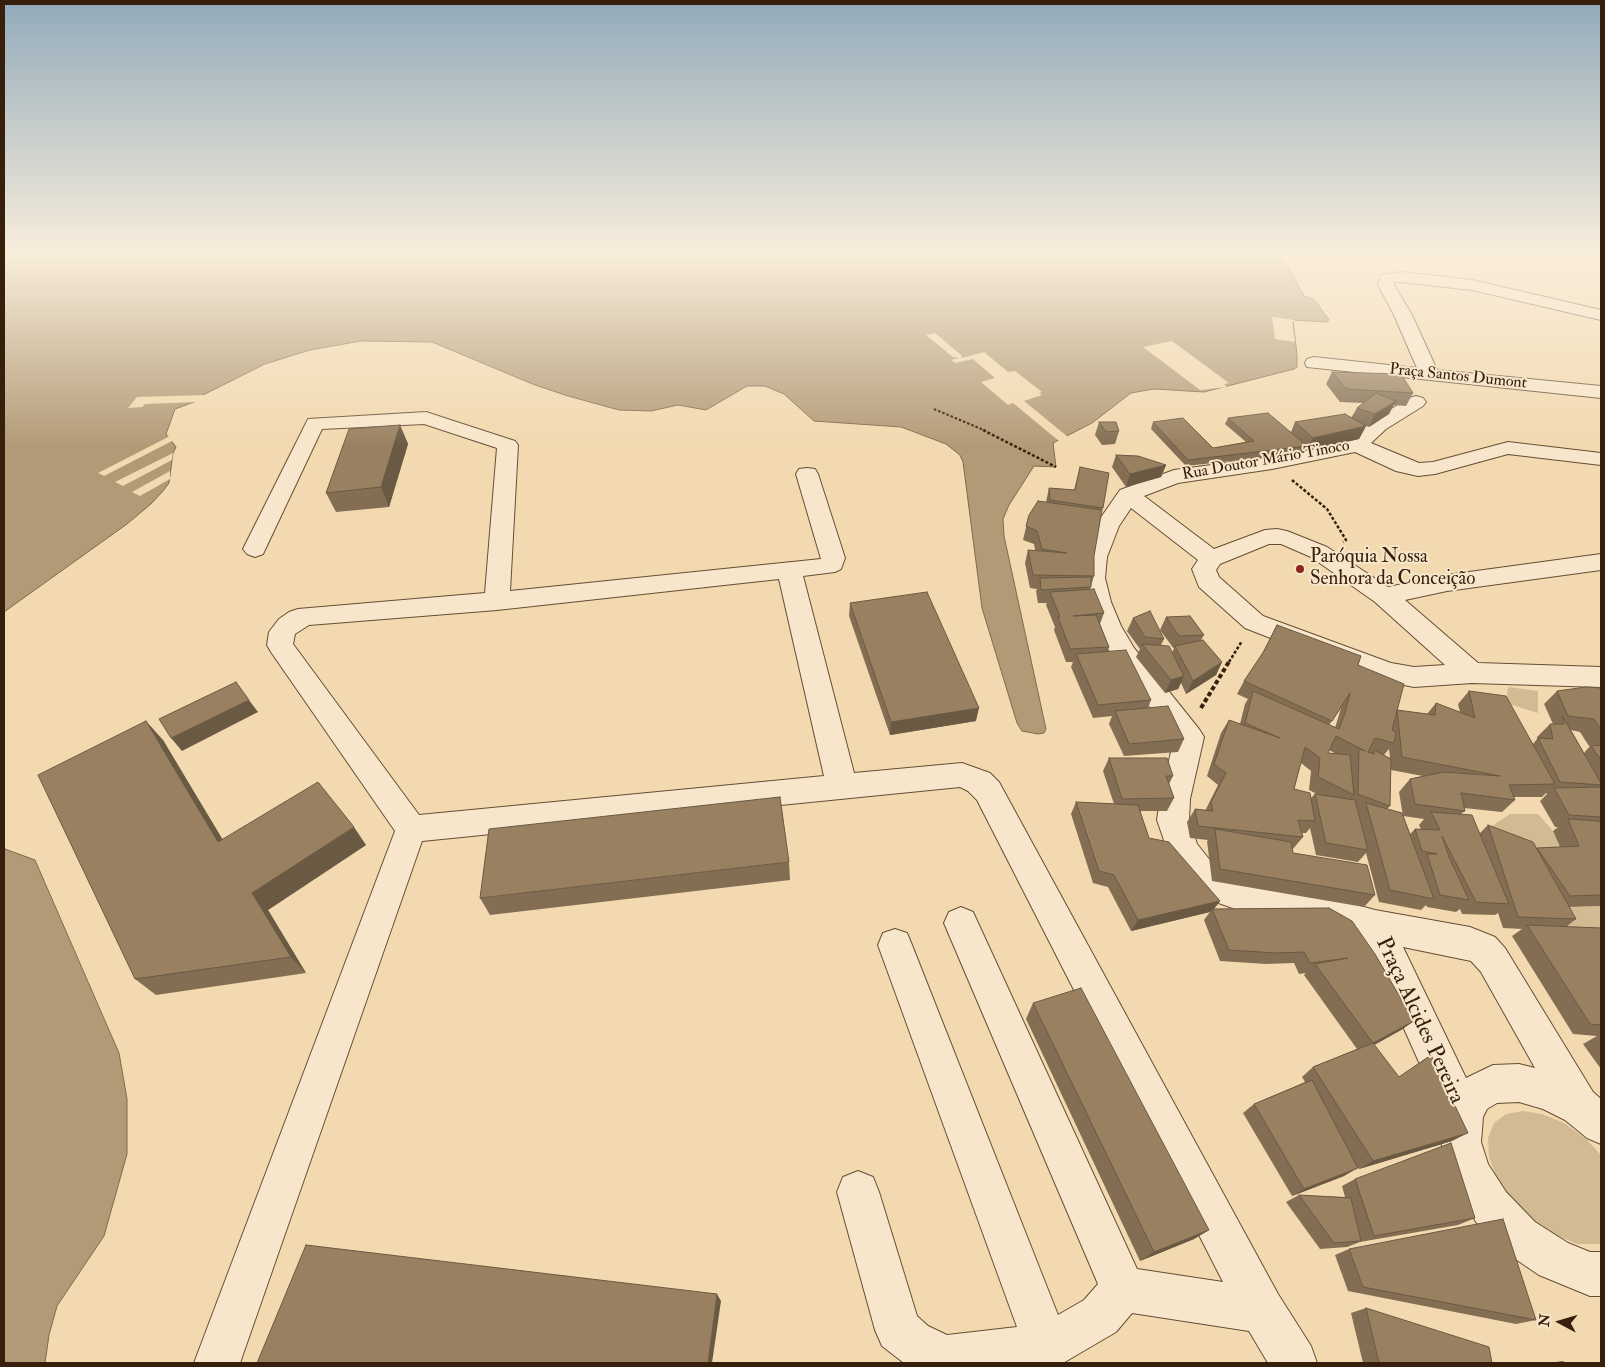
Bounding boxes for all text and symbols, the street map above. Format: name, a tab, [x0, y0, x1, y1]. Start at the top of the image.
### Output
street label: Praça Santos Dumont	[1388, 360, 1528, 394]
street label: Rua Doutor Mário Tinoco	[1181, 437, 1351, 485]
place label: Paróquia Nossa Senhora da Conceição	[1310, 547, 1475, 591]
marker: Paróquia Nossa Senhora da Conceição	[1294, 563, 1306, 575]
street label: Praça Alcides Pereira	[1369, 934, 1469, 1108]
north arrow	[1535, 1297, 1585, 1347]
text: N	[1535, 1313, 1554, 1328]

